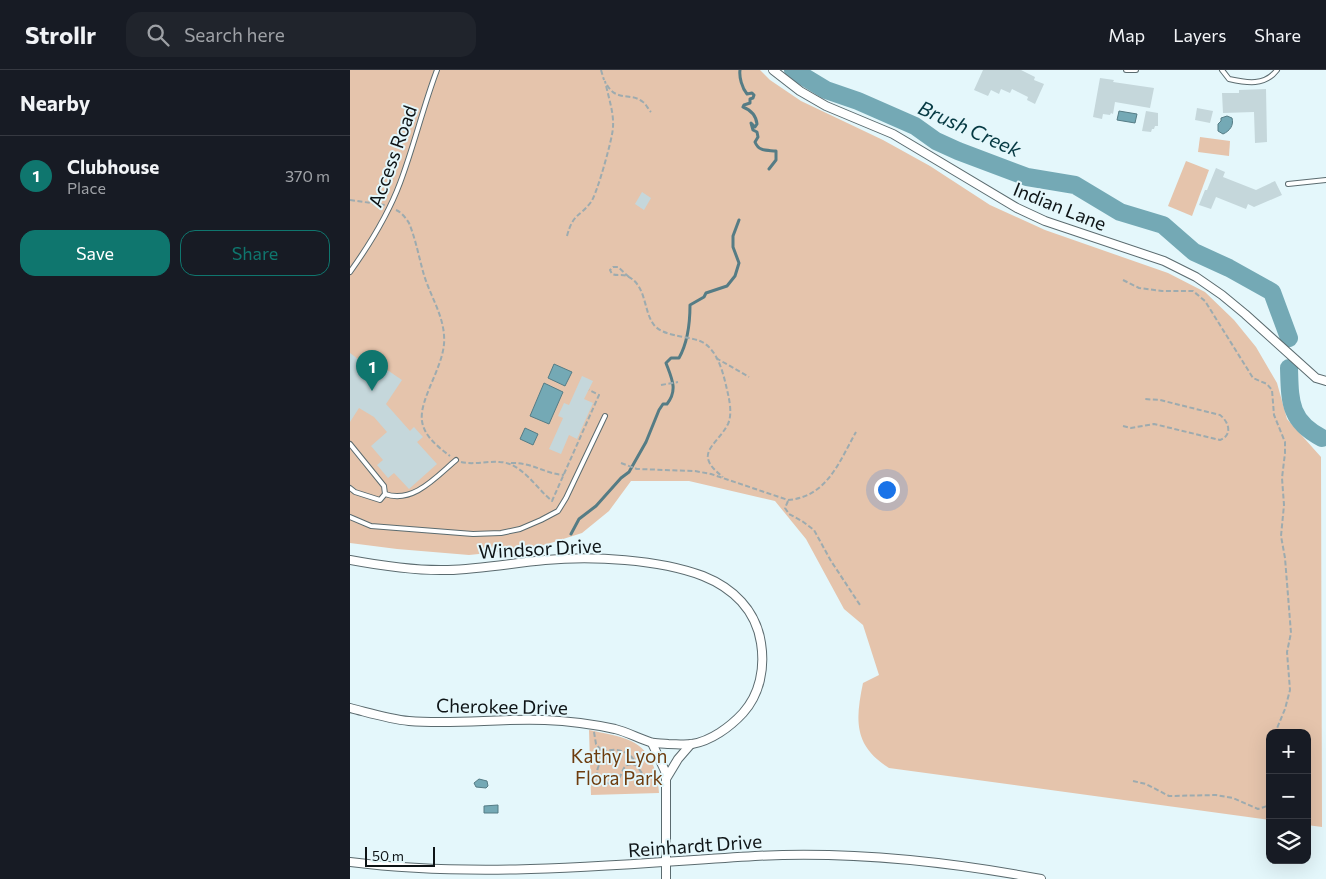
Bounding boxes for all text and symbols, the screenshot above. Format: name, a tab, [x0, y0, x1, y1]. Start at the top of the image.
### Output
search box	[126, 12, 476, 57]
text: Strollr	[25, 20, 96, 49]
icon: search	[144, 21, 172, 49]
text: Search here	[184, 23, 285, 46]
text: Map	[1108, 24, 1145, 46]
text: Layers	[1173, 24, 1226, 46]
text: Share	[1254, 24, 1301, 46]
text: Nearby	[20, 90, 90, 115]
water label: Brush Creek	[915, 95, 1026, 162]
street label: Access Road	[363, 102, 421, 210]
text: Clubhouse	[67, 155, 159, 178]
text: 1	[32, 166, 40, 185]
text: 370 m	[285, 166, 330, 185]
street label: Indian Lane	[1010, 177, 1110, 235]
text: Place	[67, 178, 106, 197]
button: Save	[20, 230, 170, 276]
button: Share	[180, 230, 330, 276]
pin: 1	[356, 350, 388, 391]
your location	[874, 477, 900, 503]
street label: Windsor Drive	[478, 533, 602, 563]
street label: Cherokee Drive	[436, 693, 568, 719]
map controls	[1266, 729, 1311, 864]
button: +	[1266, 729, 1311, 774]
park label: Kathy Lyon Flora Park	[571, 744, 667, 789]
button: −	[1266, 774, 1311, 819]
button: layers	[1266, 819, 1311, 864]
street label: Reinhardt Drive	[627, 829, 763, 861]
scale bar	[365, 844, 435, 867]
text: 50 m	[372, 847, 404, 864]

